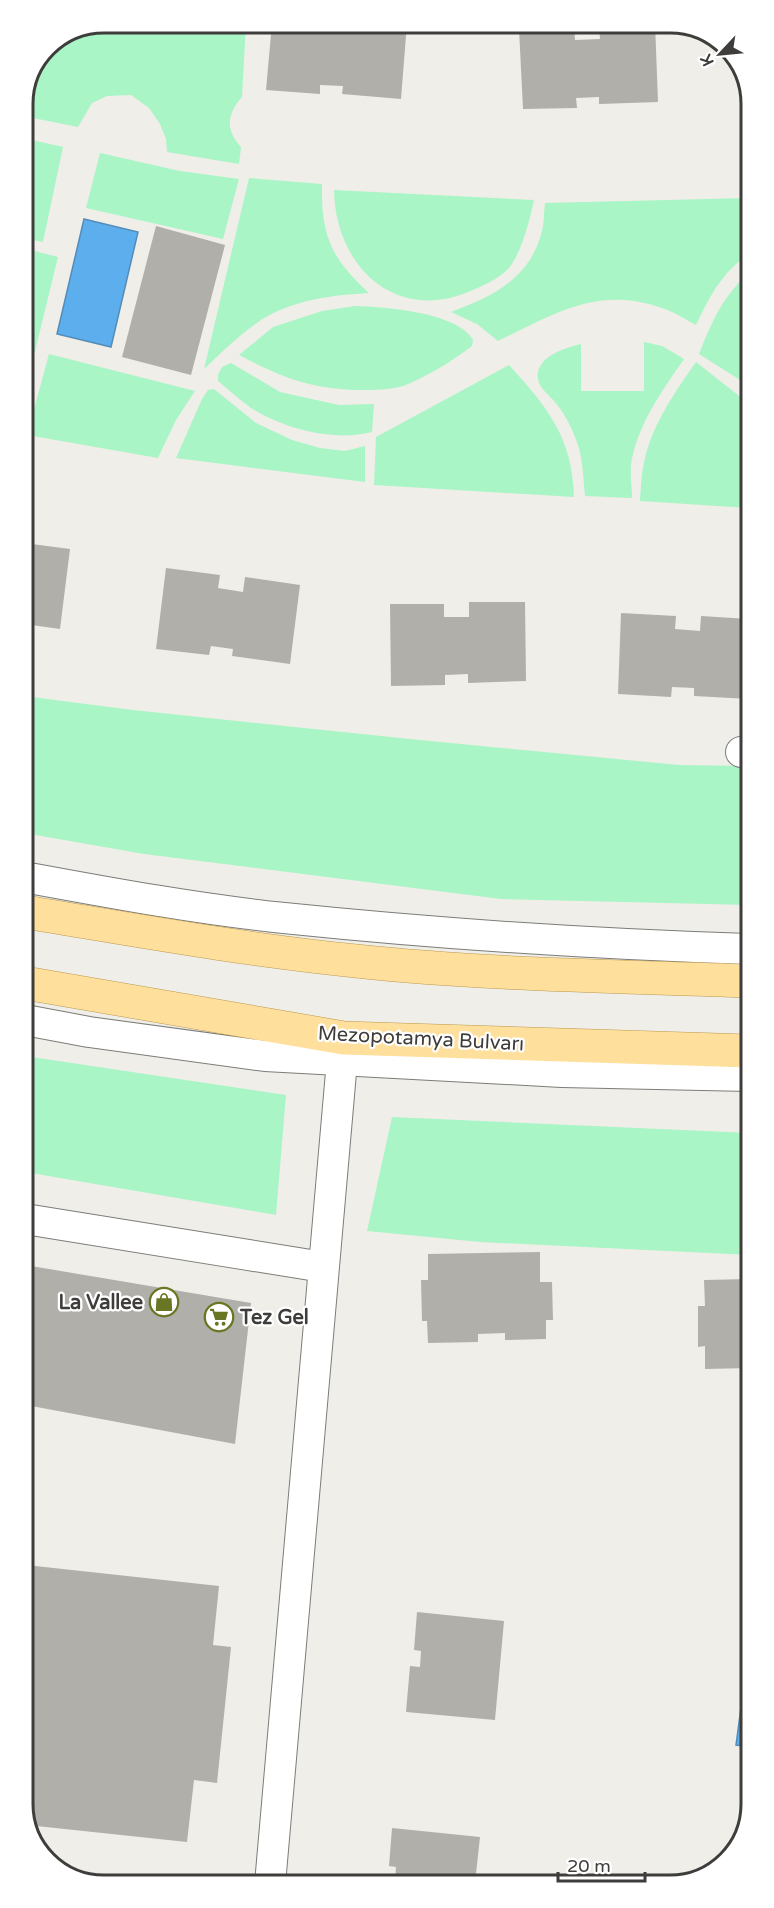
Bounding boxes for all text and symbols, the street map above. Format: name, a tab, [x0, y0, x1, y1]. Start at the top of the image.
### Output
north arrow	[690, 24, 750, 84]
text: K	[696, 51, 719, 69]
street label: Mezopotamya Bulvarı	[317, 1022, 525, 1056]
shop icon: La Vallee	[148, 1286, 180, 1318]
place label: La Vallee	[58, 1291, 143, 1315]
supermarket icon: Tez Gel	[203, 1301, 235, 1333]
place label: Tez Gel	[239, 1306, 309, 1330]
scale bar	[558, 1845, 645, 1883]
text: 20 m	[567, 1855, 611, 1877]

